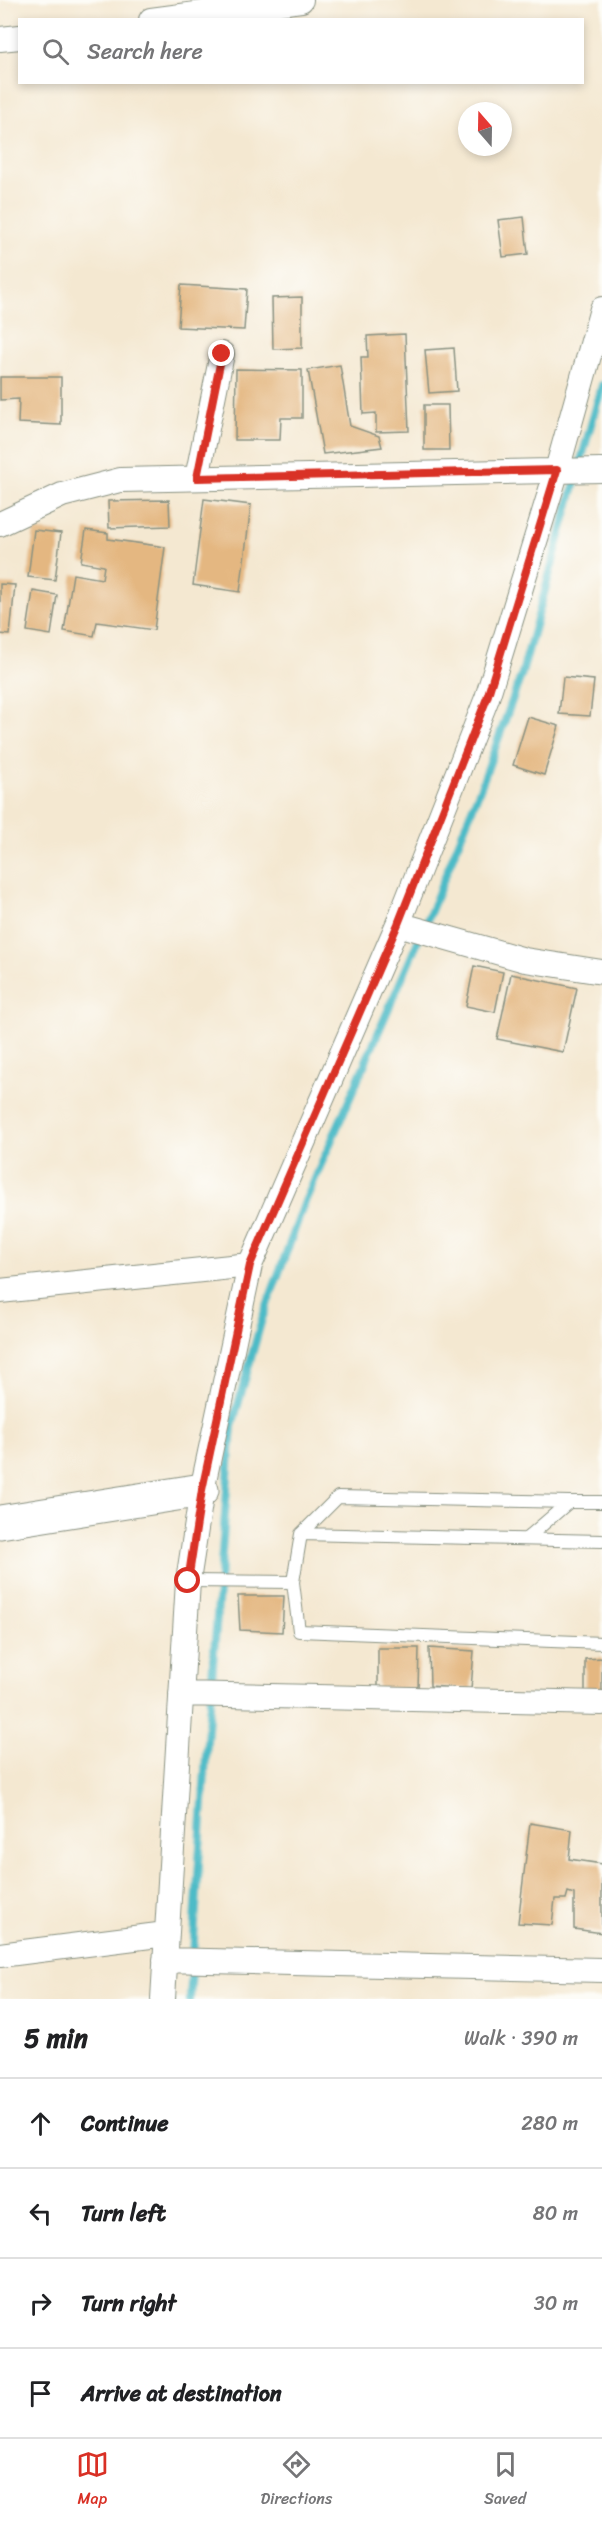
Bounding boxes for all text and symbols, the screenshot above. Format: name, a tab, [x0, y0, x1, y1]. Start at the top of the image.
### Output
search box	[18, 18, 584, 84]
text: Search here	[87, 32, 203, 71]
icon: search	[39, 35, 72, 68]
north arrow	[458, 102, 512, 156]
route end	[208, 340, 234, 366]
route start	[174, 1567, 200, 1593]
text: 5 min	[24, 2015, 88, 2061]
text: Walk · 390 m	[464, 2021, 578, 2056]
text: Continue	[81, 2104, 169, 2143]
text: 280 m	[521, 2106, 578, 2141]
icon: ahead	[24, 2107, 57, 2140]
text: Turn left	[81, 2194, 166, 2233]
text: 80 m	[533, 2196, 578, 2231]
icon: left	[24, 2197, 57, 2230]
text: Turn right	[81, 2284, 176, 2323]
text: 30 m	[534, 2286, 578, 2321]
icon: right	[24, 2287, 57, 2320]
text: Arrive at destination	[81, 2374, 282, 2413]
icon: arrive	[24, 2377, 57, 2410]
tab: Map	[76, 2448, 109, 2513]
tab: Directions	[261, 2448, 332, 2513]
tab: Saved	[484, 2448, 526, 2513]

